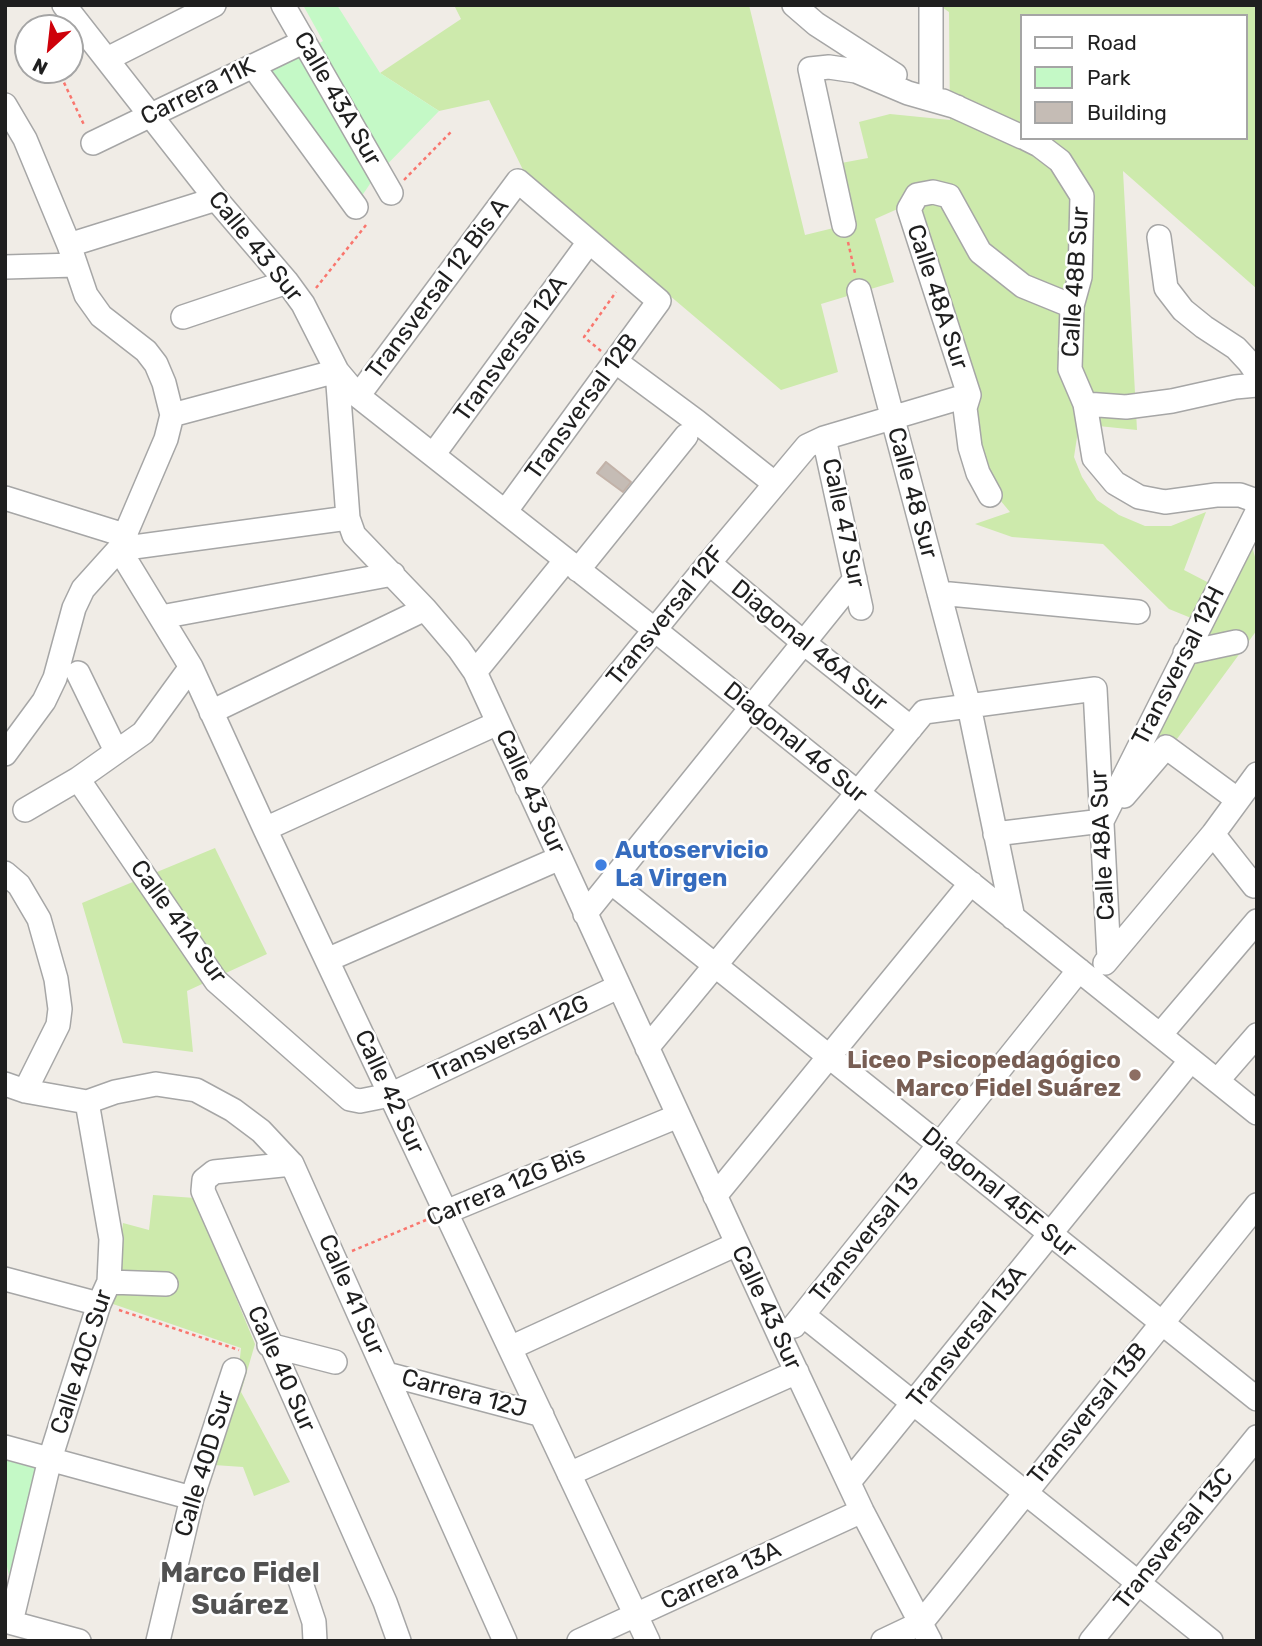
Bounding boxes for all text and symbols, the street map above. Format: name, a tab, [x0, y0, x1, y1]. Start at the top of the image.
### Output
north arrow	[14, 14, 84, 84]
legend	[1020, 14, 1248, 140]
street label: Calle 43A Sur	[287, 27, 387, 171]
text: Road	[1087, 30, 1137, 55]
street label: Carrera 11K	[136, 52, 260, 132]
text: N	[29, 53, 51, 80]
text: Park	[1087, 65, 1131, 90]
text: Building	[1087, 100, 1167, 125]
street label: Calle 43 Sur	[202, 186, 308, 308]
street label: Transversal 12 Bis A	[360, 193, 516, 385]
street label: Calle 48B Sur	[1056, 206, 1096, 358]
street label: Calle 48A Sur	[900, 221, 974, 373]
street label: Transversal 12A	[448, 270, 574, 428]
street label: Transversal 12B	[519, 328, 645, 486]
street label: Calle 48 Sur	[881, 424, 943, 562]
street label: Calle 47 Sur	[815, 456, 871, 590]
street label: Transversal 12F	[601, 540, 731, 692]
street label: Diagonal 46A Sur	[725, 574, 893, 718]
street label: Transversal 12H	[1127, 582, 1231, 750]
street label: Diagonal 46 Sur	[717, 676, 873, 810]
street label: Calle 43 Sur	[489, 725, 571, 859]
street label: Calle 48A Sur	[1085, 769, 1121, 921]
place label: Autoservicio La Virgen	[615, 837, 769, 893]
street label: Calle 41A Sur	[124, 855, 232, 989]
marker: Autoservicio La Virgen	[593, 857, 609, 873]
street label: Transversal 12G	[424, 989, 594, 1089]
street label: Calle 42 Sur	[348, 1025, 430, 1159]
place label: Liceo Psicopedagógico Marco Fidel Suárez	[847, 1047, 1121, 1103]
marker: Liceo Psicopedagógico Marco Fidel Suárez	[1127, 1067, 1143, 1083]
street label: Diagonal 45F Sur	[916, 1122, 1082, 1264]
street label: Carrera 12G Bis	[422, 1141, 590, 1233]
street label: Transversal 13	[804, 1168, 926, 1308]
street label: Calle 41 Sur	[312, 1230, 390, 1360]
street label: Calle 43 Sur	[725, 1241, 807, 1375]
street label: Transversal 13A	[901, 1260, 1033, 1414]
street label: Calle 40C Sur	[45, 1286, 119, 1438]
street label: Calle 40 Sur	[240, 1302, 322, 1436]
street label: Transversal 13B	[1022, 1337, 1154, 1491]
street label: Carrera 12J	[398, 1363, 530, 1425]
street label: Calle 40D Sur	[169, 1387, 241, 1541]
street label: Transversal 13C	[1108, 1462, 1240, 1616]
street label: Carrera 13A	[656, 1536, 786, 1616]
district label: Marco Fidel Suárez	[160, 1557, 320, 1623]

